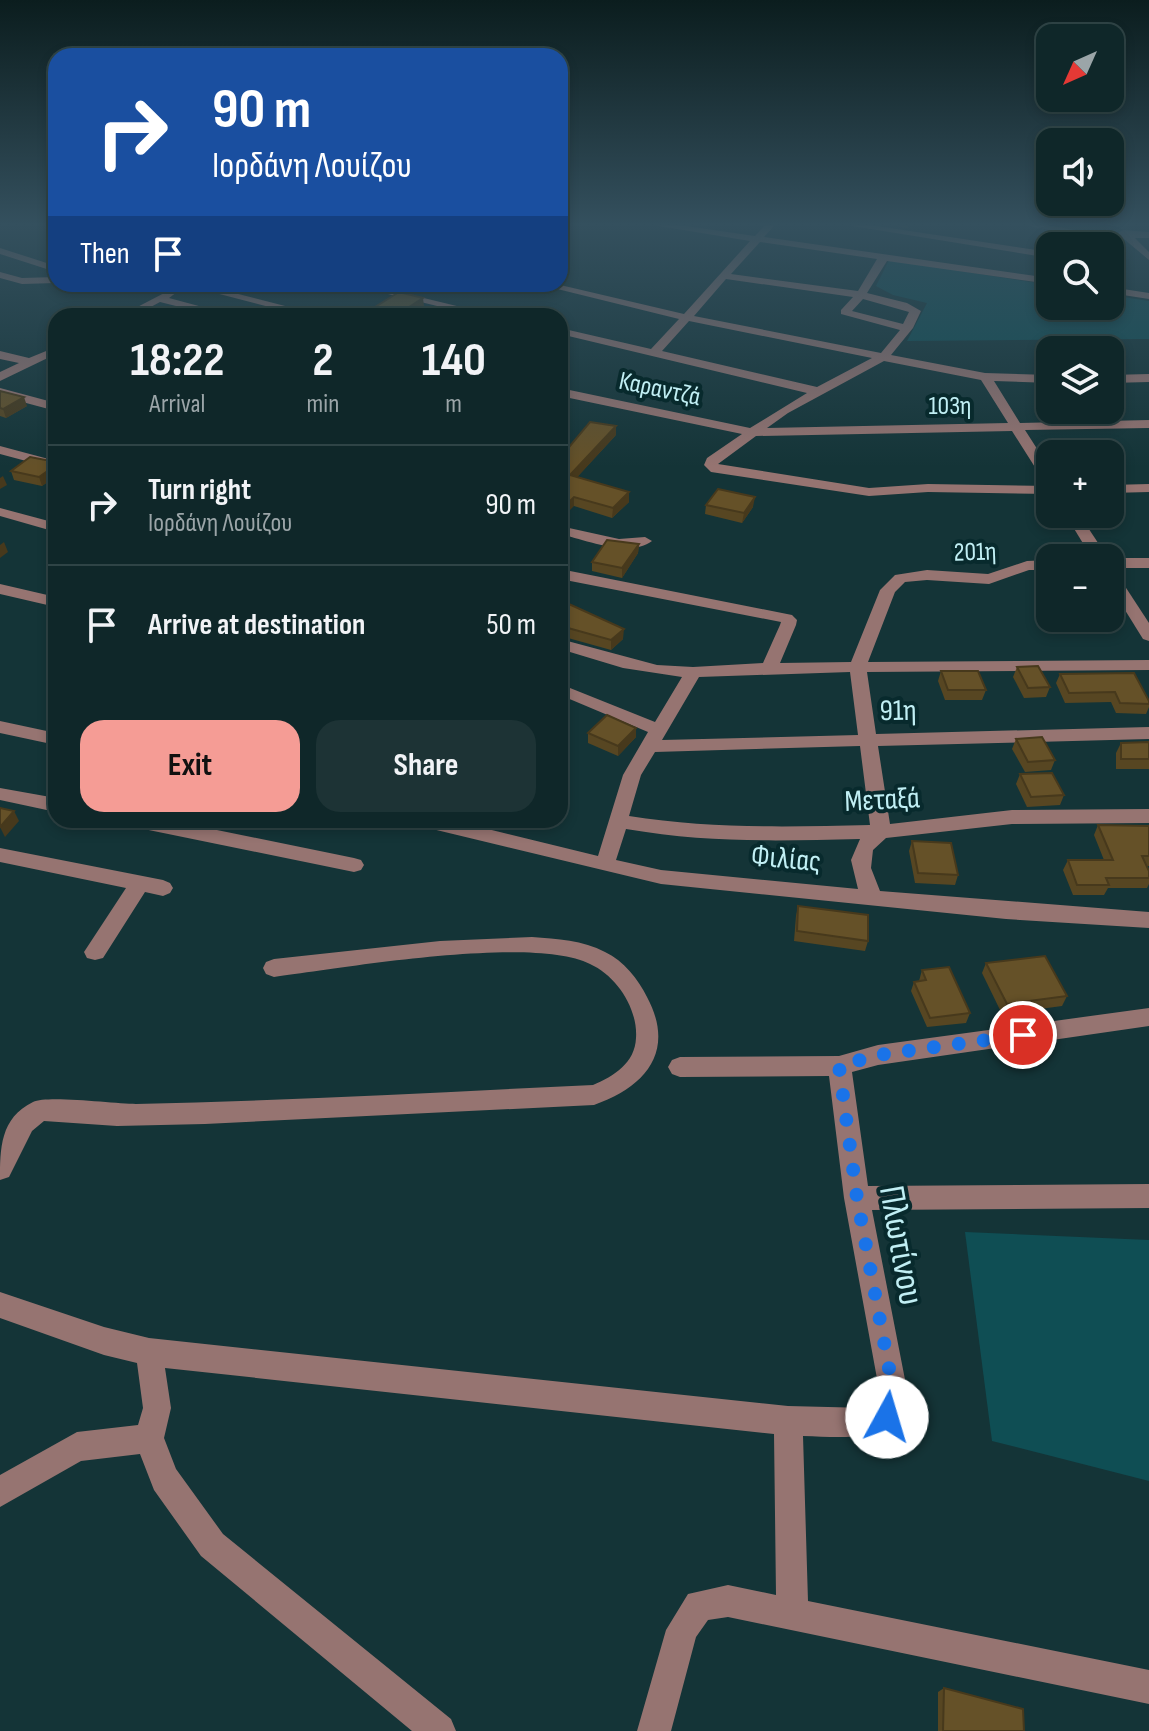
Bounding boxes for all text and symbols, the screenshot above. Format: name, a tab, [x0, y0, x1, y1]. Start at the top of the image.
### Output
north arrow	[1036, 24, 1124, 112]
map controls	[1036, 24, 1124, 632]
text: 90 m	[212, 77, 311, 144]
icon: right	[80, 80, 184, 184]
button: sound	[1036, 128, 1124, 216]
text: Ιορδάνη Λουίζου	[212, 145, 412, 188]
icon: arrive	[146, 232, 190, 276]
button: search	[1036, 232, 1124, 320]
text: Then	[80, 236, 130, 272]
text: 18:22	[130, 332, 224, 389]
text: 2	[312, 332, 333, 389]
text: 140	[421, 332, 486, 389]
button: layers	[1036, 336, 1124, 424]
street label: Καραντζά	[616, 366, 703, 413]
text: Arrival	[149, 389, 205, 420]
text: min	[307, 389, 339, 420]
text: m	[445, 389, 462, 420]
street label: 103η	[929, 391, 971, 422]
button: +	[1036, 440, 1124, 528]
text: Turn right	[148, 472, 251, 508]
icon: right	[80, 483, 124, 527]
text: 90 m	[485, 487, 536, 523]
text: Ιορδάνη Λουίζου	[148, 508, 292, 539]
street label: 201η	[953, 536, 997, 569]
button: −	[1036, 544, 1124, 632]
icon: arrive	[80, 603, 124, 647]
text: Arrive at destination	[148, 607, 365, 643]
text: 50 m	[487, 607, 536, 643]
street label: 91η	[879, 693, 917, 729]
button: Exit	[80, 720, 300, 812]
button: Share	[316, 720, 536, 812]
street label: Μεταξά	[844, 780, 921, 820]
street label: Φιλίας	[750, 838, 822, 880]
pin	[989, 1001, 1057, 1069]
icon: arrive	[1001, 1013, 1045, 1057]
street label: Πλωτίνου	[869, 1182, 932, 1308]
position arrow	[845, 1375, 929, 1459]

